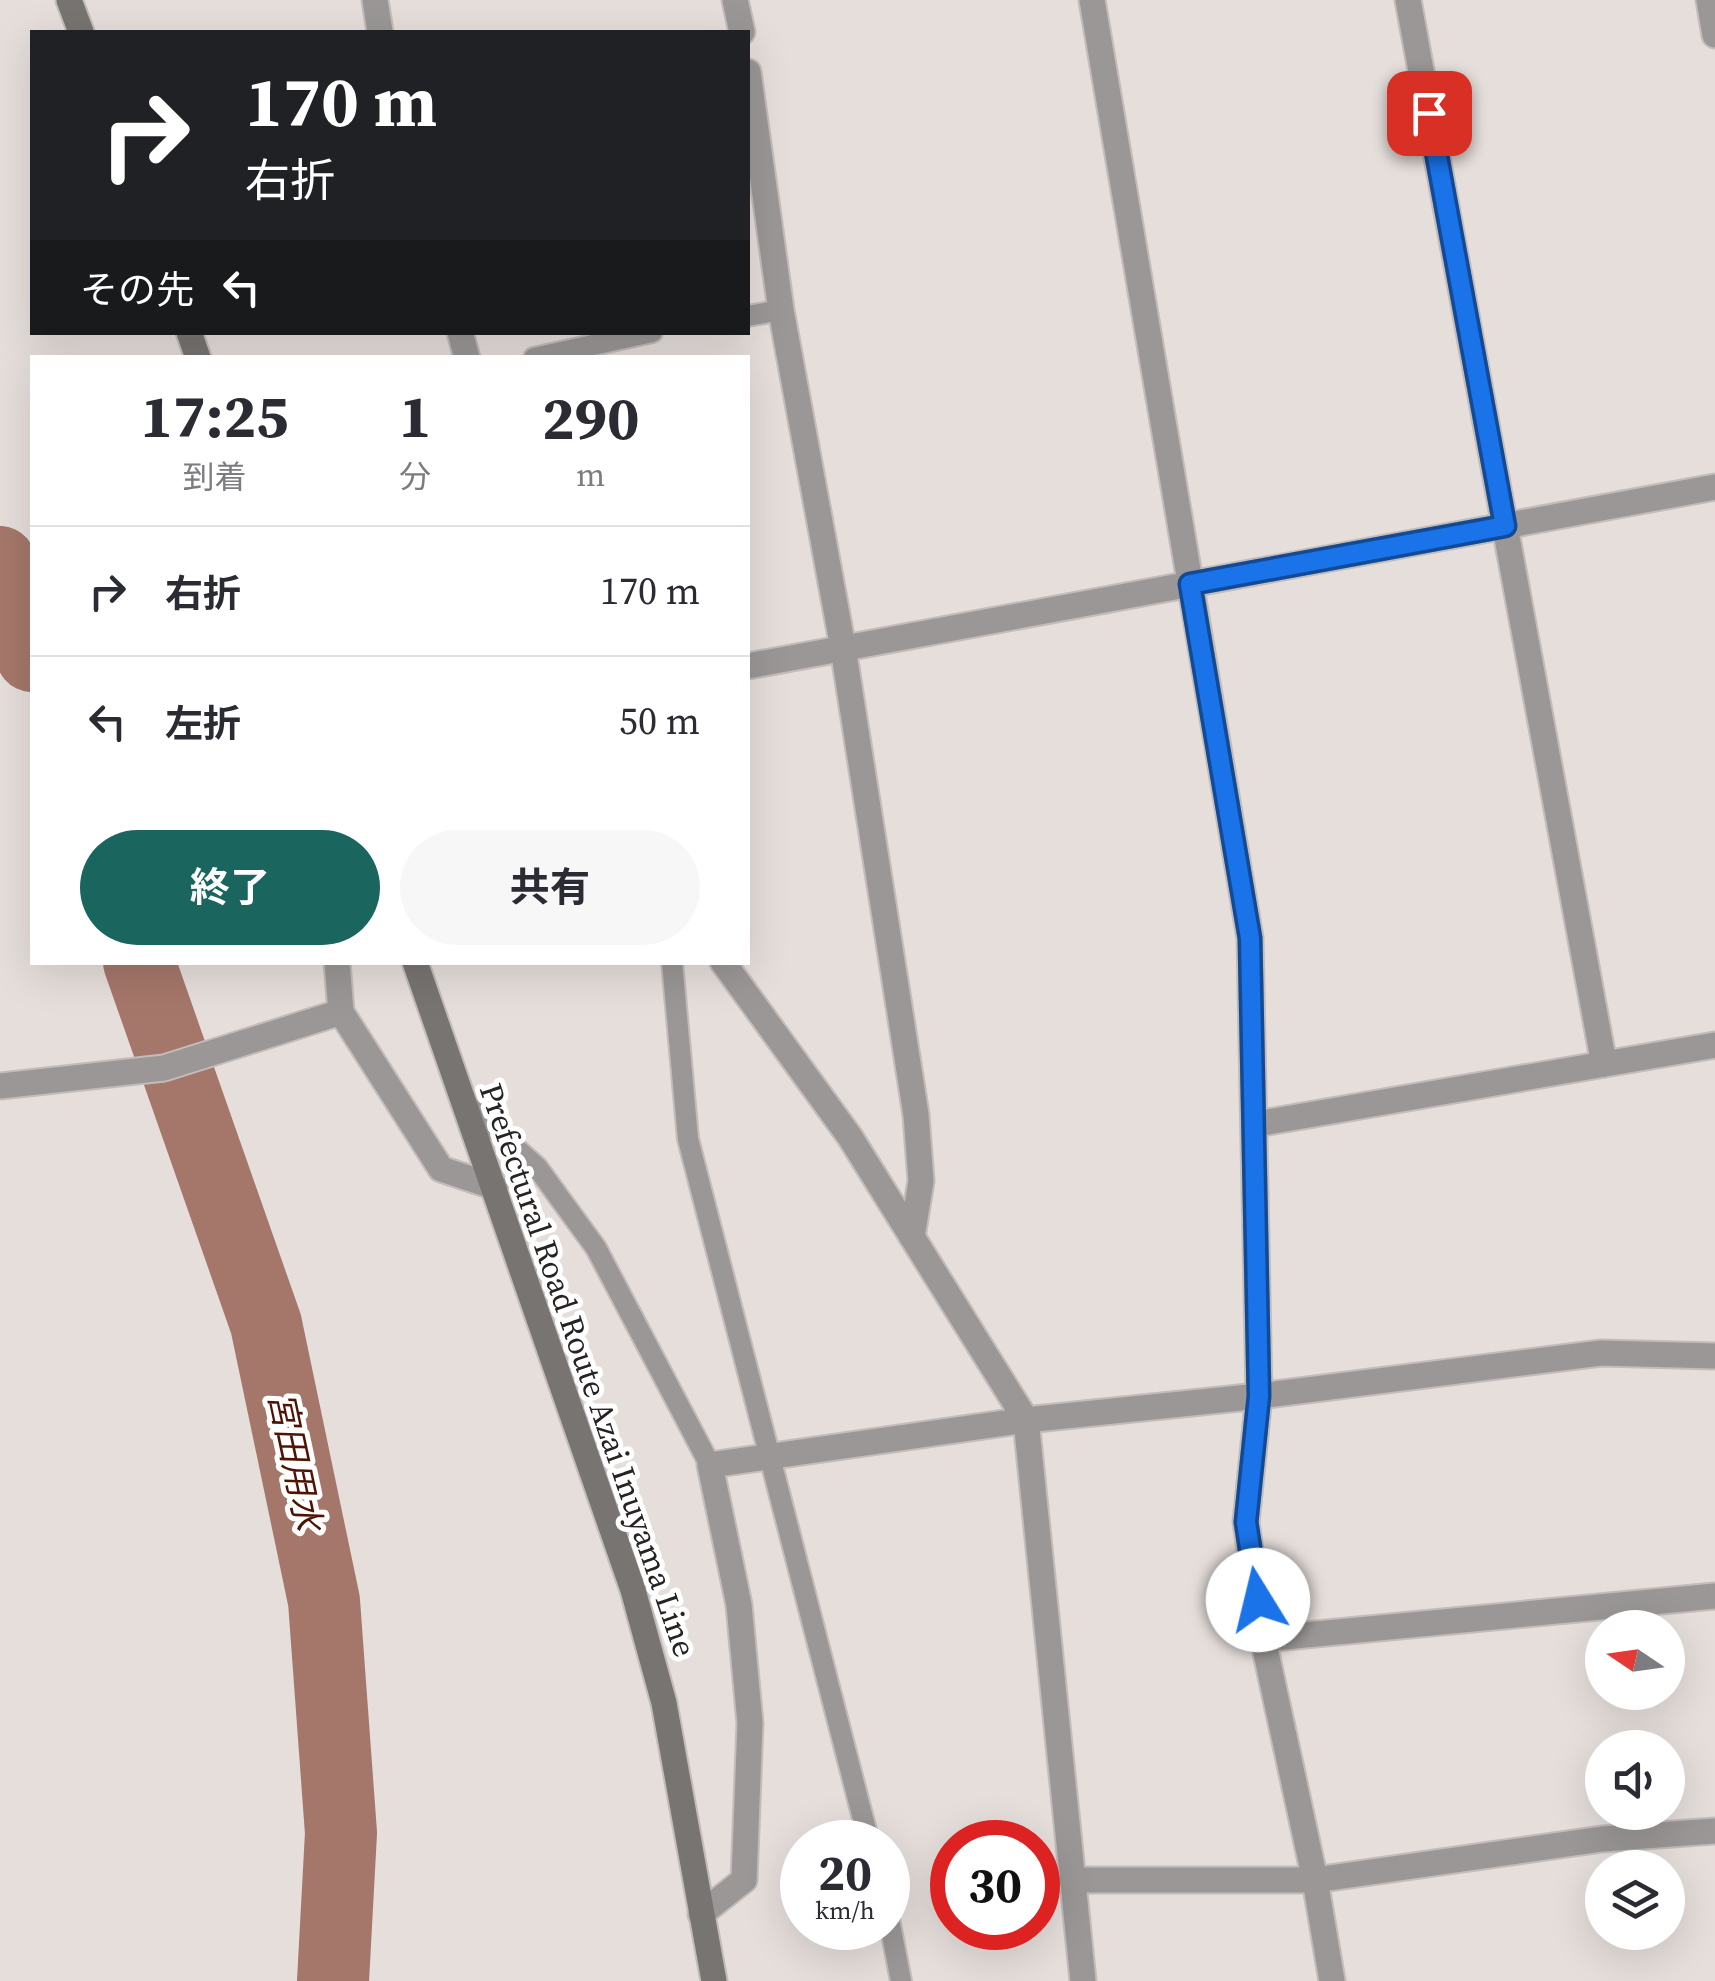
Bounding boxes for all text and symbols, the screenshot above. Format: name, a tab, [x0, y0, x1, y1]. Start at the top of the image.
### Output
text: 170 m	[245, 53, 437, 149]
icon: right	[80, 70, 210, 200]
pin	[1387, 71, 1472, 156]
icon: arrive	[1402, 86, 1457, 141]
text: 右折	[245, 149, 335, 211]
icon: left	[214, 260, 269, 315]
text: その先	[80, 264, 194, 316]
text: 17:25	[140, 375, 289, 457]
text: 1	[399, 375, 432, 457]
text: 290	[542, 377, 640, 459]
text: m	[576, 453, 605, 497]
text: 到着	[182, 455, 247, 499]
text: 分	[399, 455, 431, 499]
icon: right	[80, 564, 135, 619]
text: 170 m	[600, 565, 700, 617]
text: 右折	[165, 568, 241, 620]
icon: left	[80, 694, 135, 749]
text: 50 m	[619, 695, 700, 747]
text: 左折	[165, 698, 241, 750]
button: 終了	[80, 830, 380, 945]
button: 共有	[400, 830, 700, 945]
street label: Prefectural Road Route Azai Inuyama Line	[469, 1077, 707, 1663]
water label: 宮田用水	[257, 1388, 334, 1538]
position arrow	[1206, 1548, 1310, 1652]
north arrow	[1585, 1610, 1685, 1710]
map controls	[1585, 1610, 1685, 1950]
button: sound	[1585, 1730, 1685, 1830]
speed limit sign: 30	[930, 1820, 1060, 1950]
text: 20	[818, 1838, 872, 1907]
button: layers	[1585, 1850, 1685, 1950]
text: km/h	[815, 1893, 875, 1927]

